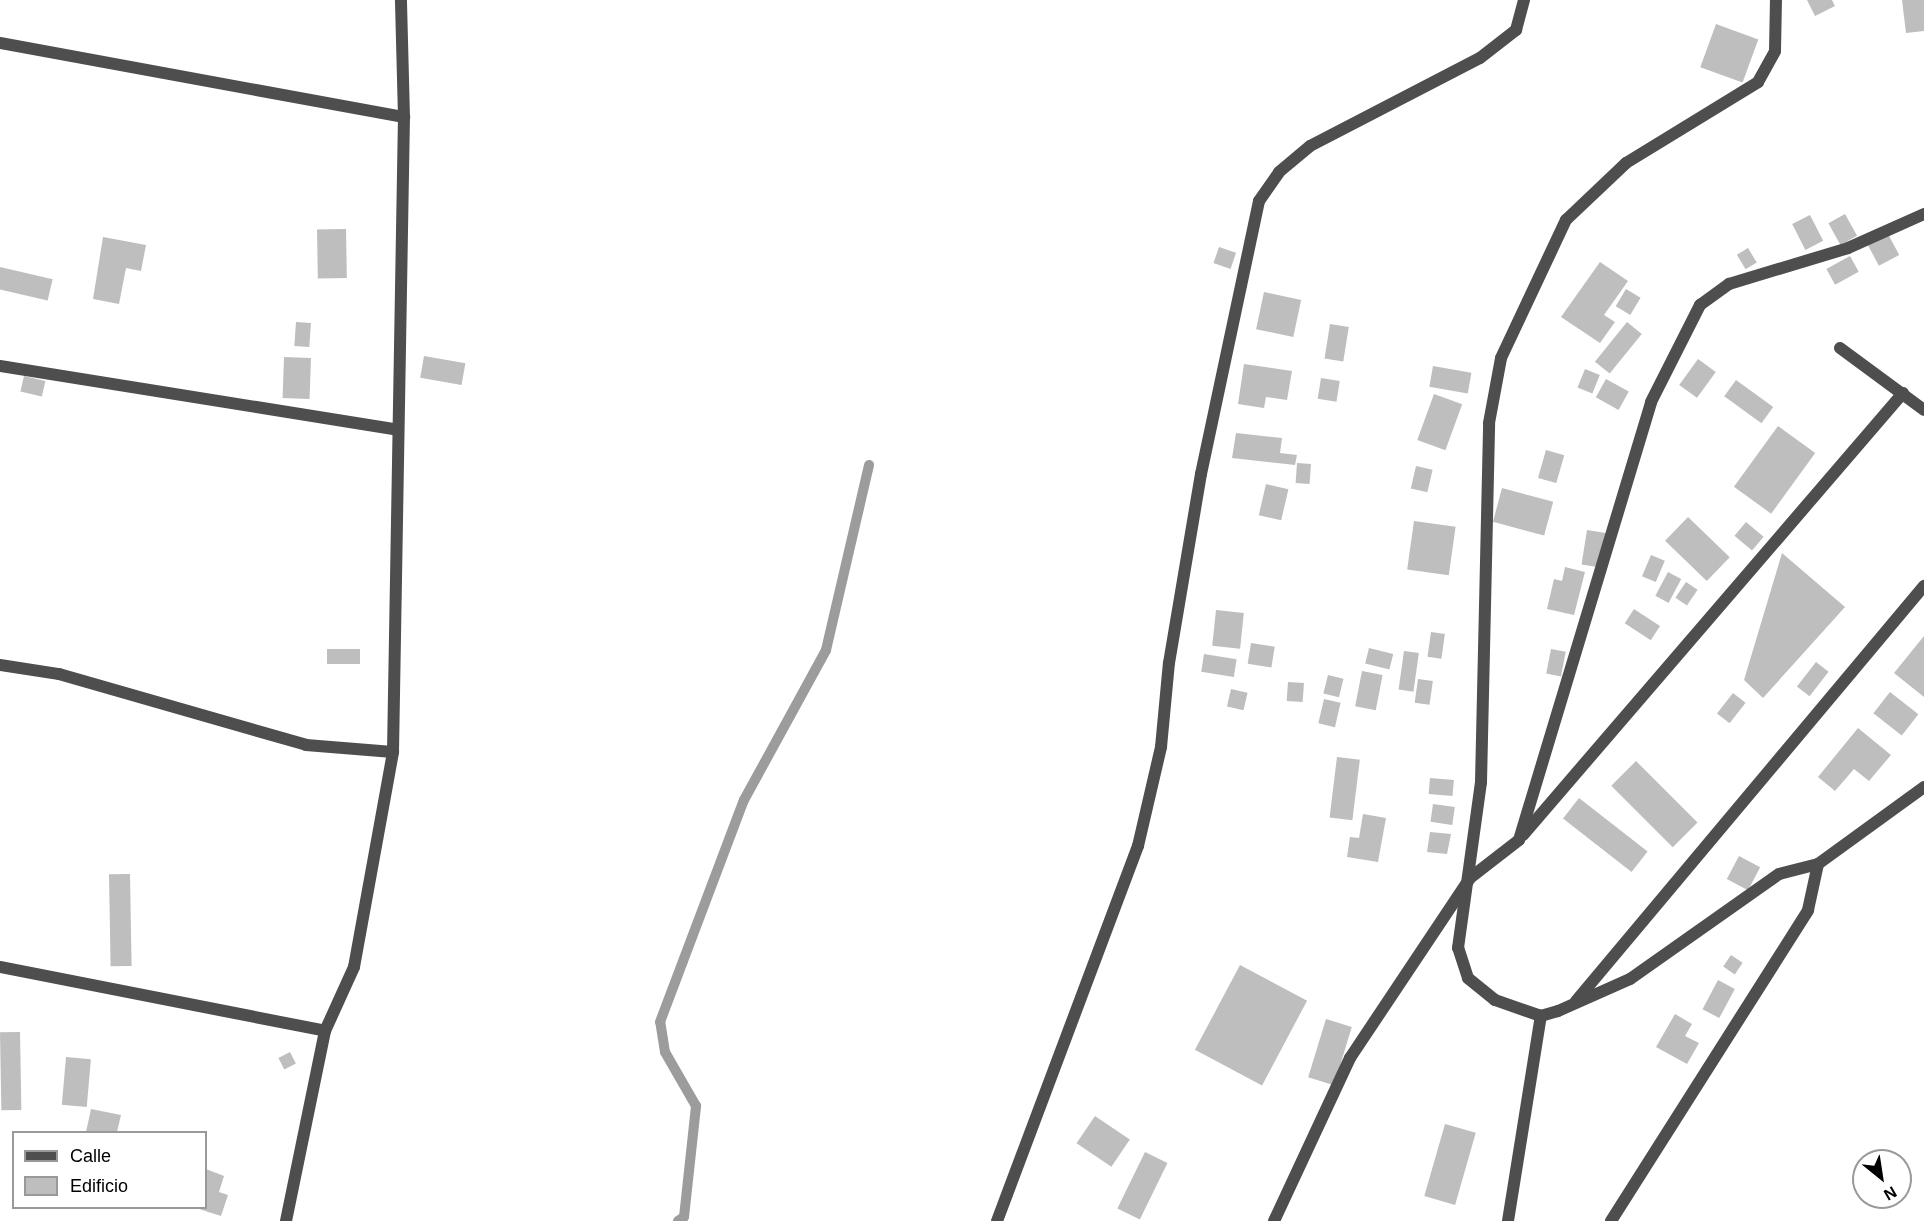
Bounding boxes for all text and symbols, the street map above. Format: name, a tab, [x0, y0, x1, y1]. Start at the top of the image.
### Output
legend	[12, 1131, 207, 1209]
text: Calle	[70, 1146, 111, 1166]
north arrow	[1852, 1149, 1912, 1209]
text: Edificio	[70, 1176, 128, 1196]
text: N	[1881, 1183, 1900, 1204]

